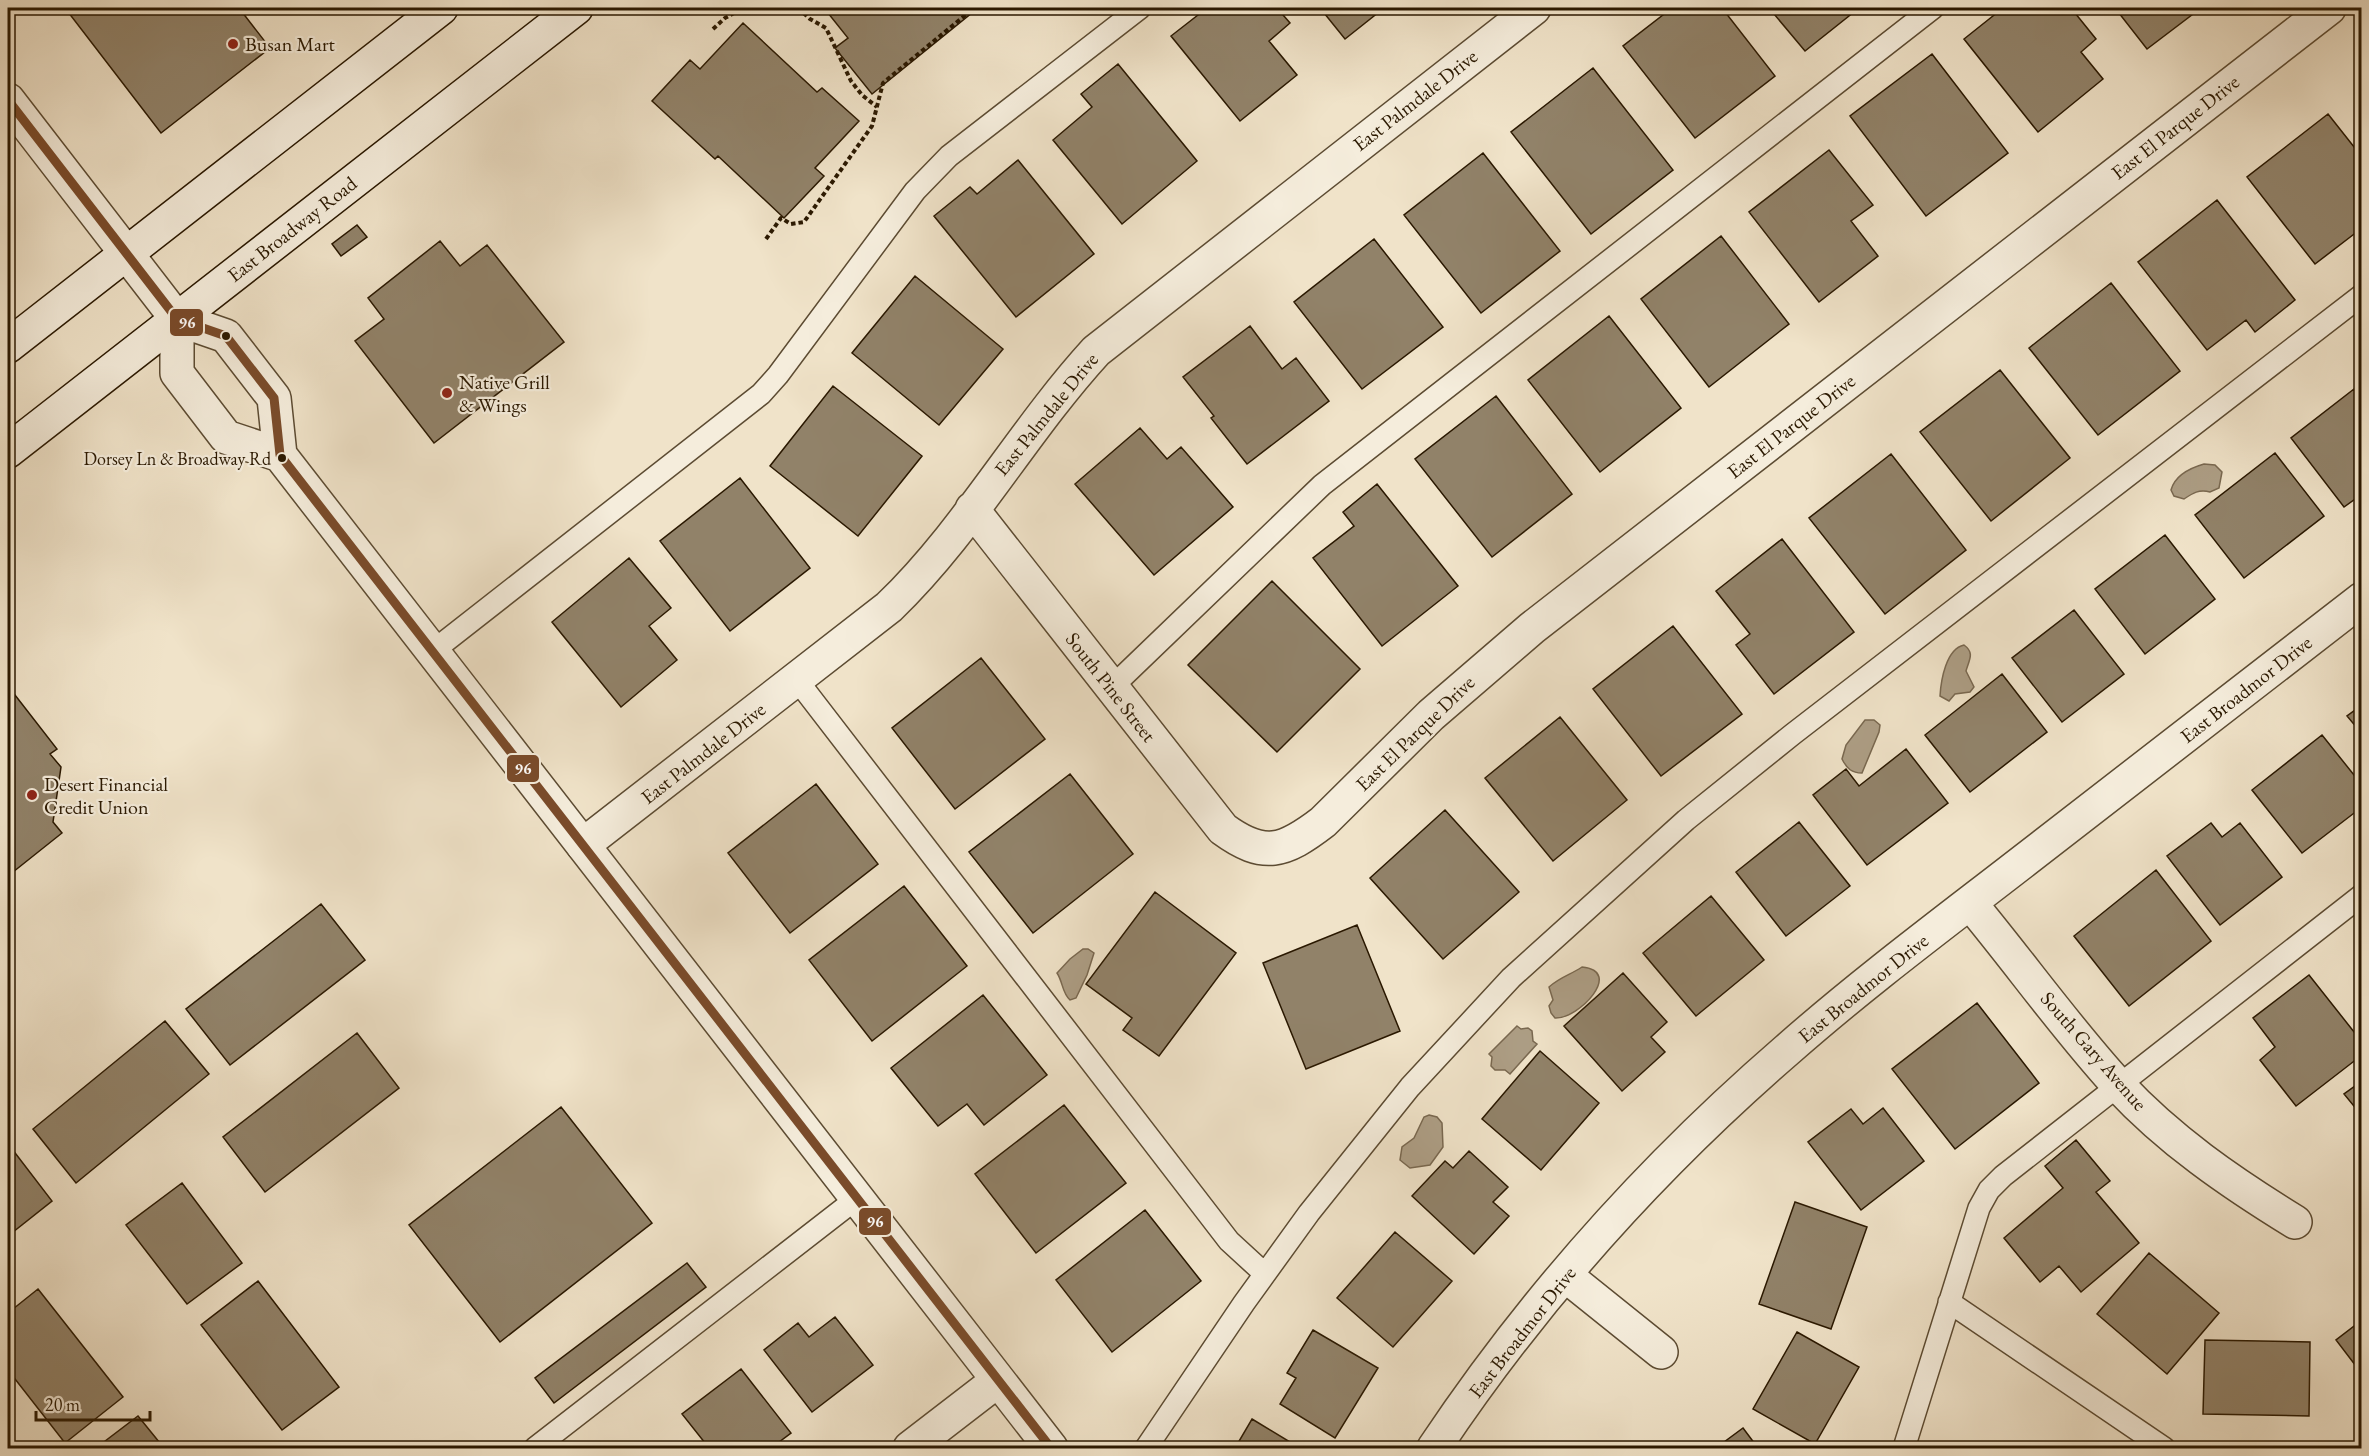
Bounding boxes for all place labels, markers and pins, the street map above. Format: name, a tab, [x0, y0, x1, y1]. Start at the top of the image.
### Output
place label: Busan Mart	[245, 31, 336, 57]
marker: Busan Mart	[226, 37, 240, 51]
unlabelled marker	[220, 330, 232, 342]
place label: Native Grill & Wings	[459, 369, 550, 418]
marker: Native Grill & Wings	[440, 386, 454, 400]
place label: Dorsey Ln & Broadway Rd	[83, 447, 272, 470]
marker: Dorsey Ln & Broadway Rd	[276, 452, 288, 464]
place label: Desert Financial Credit Union	[44, 771, 168, 820]
marker: Desert Financial Credit Union	[25, 788, 39, 802]

